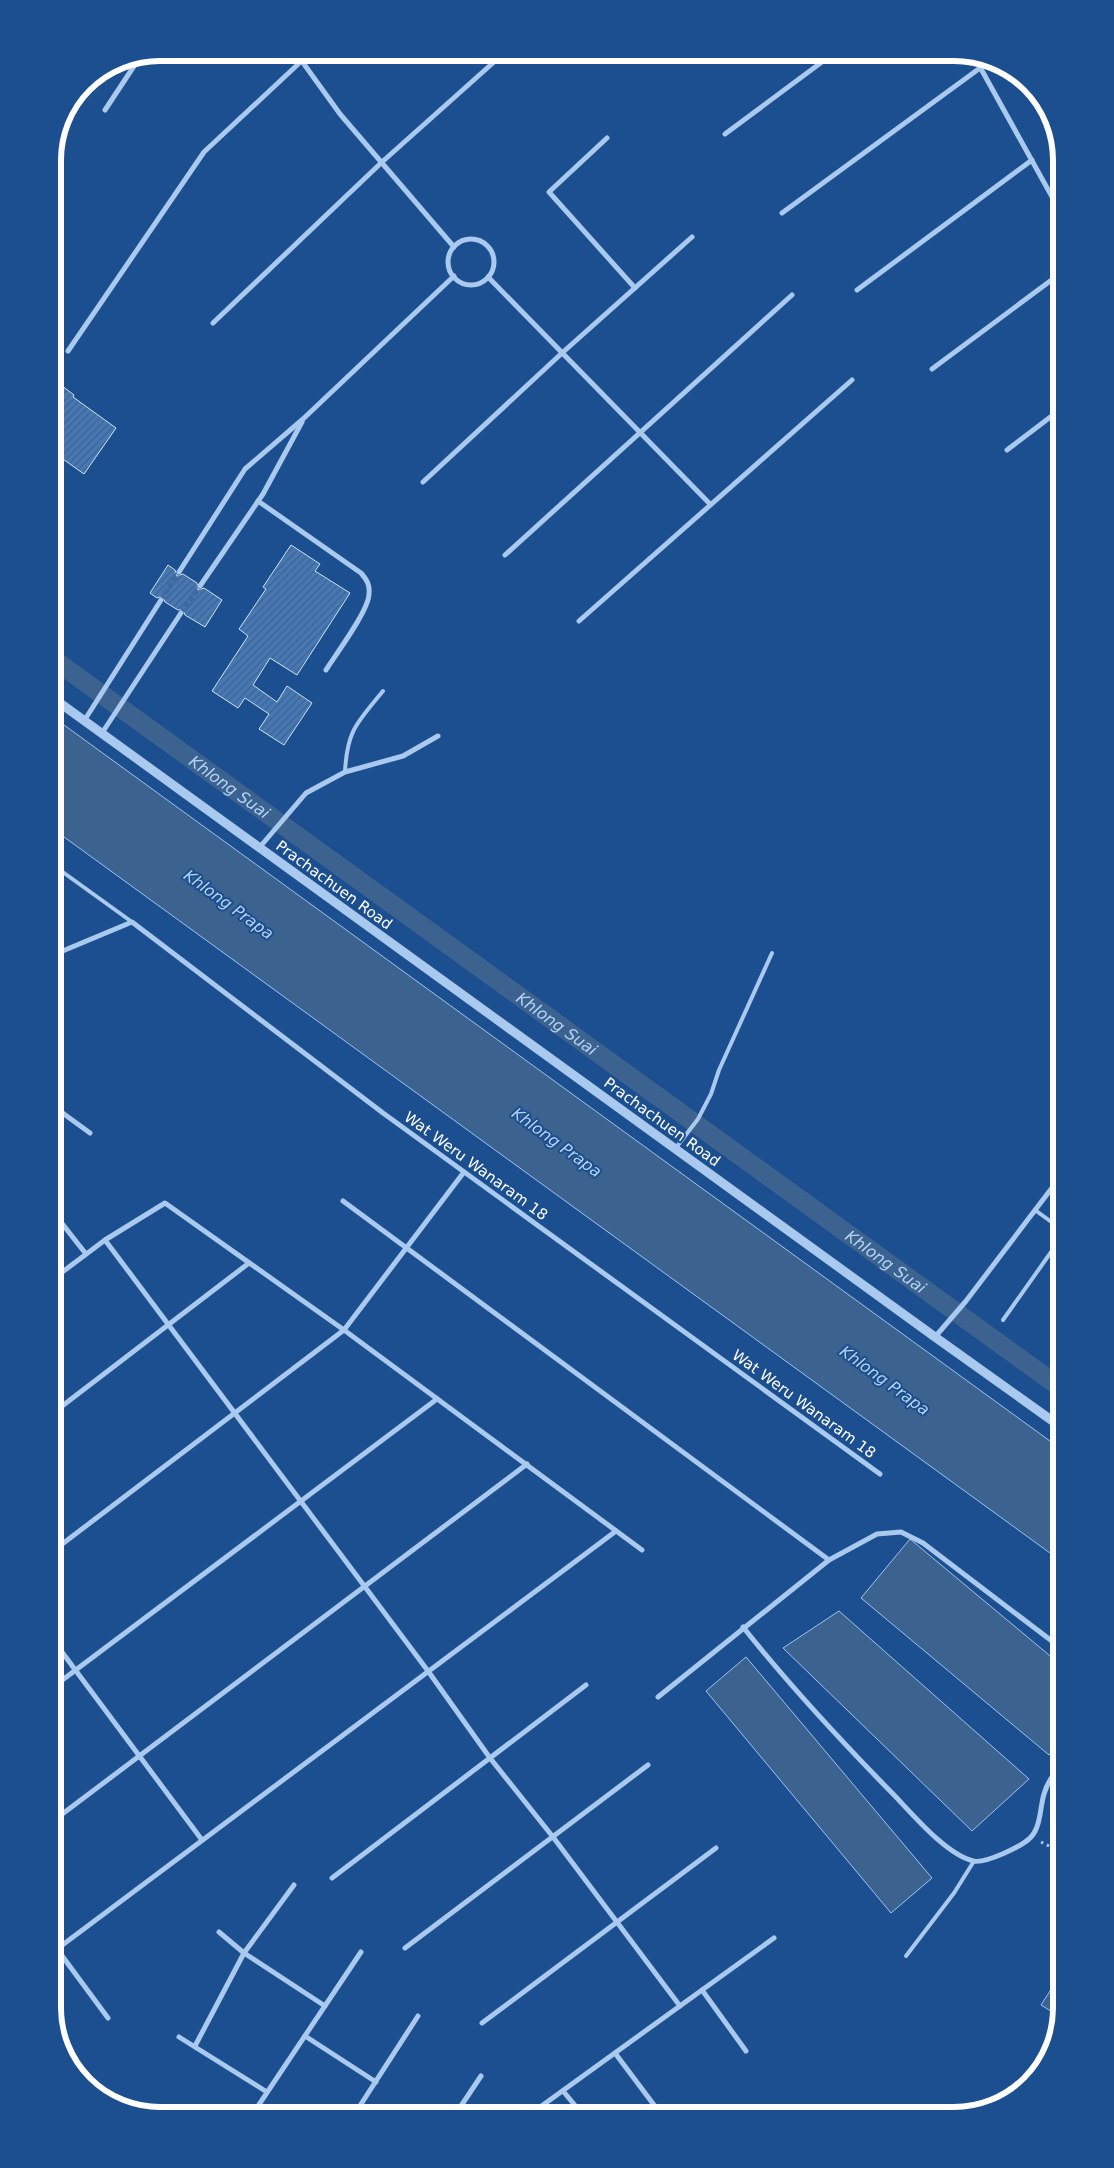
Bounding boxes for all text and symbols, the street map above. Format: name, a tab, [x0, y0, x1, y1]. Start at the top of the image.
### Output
water label: Khlong Suai	[185, 752, 274, 823]
street label: Prachachuen Road	[272, 837, 396, 933]
water label: Khlong Prapa	[180, 865, 277, 943]
water label: Khlong Suai	[513, 988, 601, 1060]
street label: Prachachuen Road	[600, 1074, 724, 1170]
water label: Khlong Prapa	[508, 1103, 605, 1181]
street label: Wat Weru Wanaram 18	[401, 1108, 551, 1224]
water label: Khlong Suai	[842, 1226, 930, 1298]
water label: Khlong Prapa	[836, 1341, 933, 1419]
street label: Wat Weru Wanaram 18	[729, 1346, 879, 1462]

